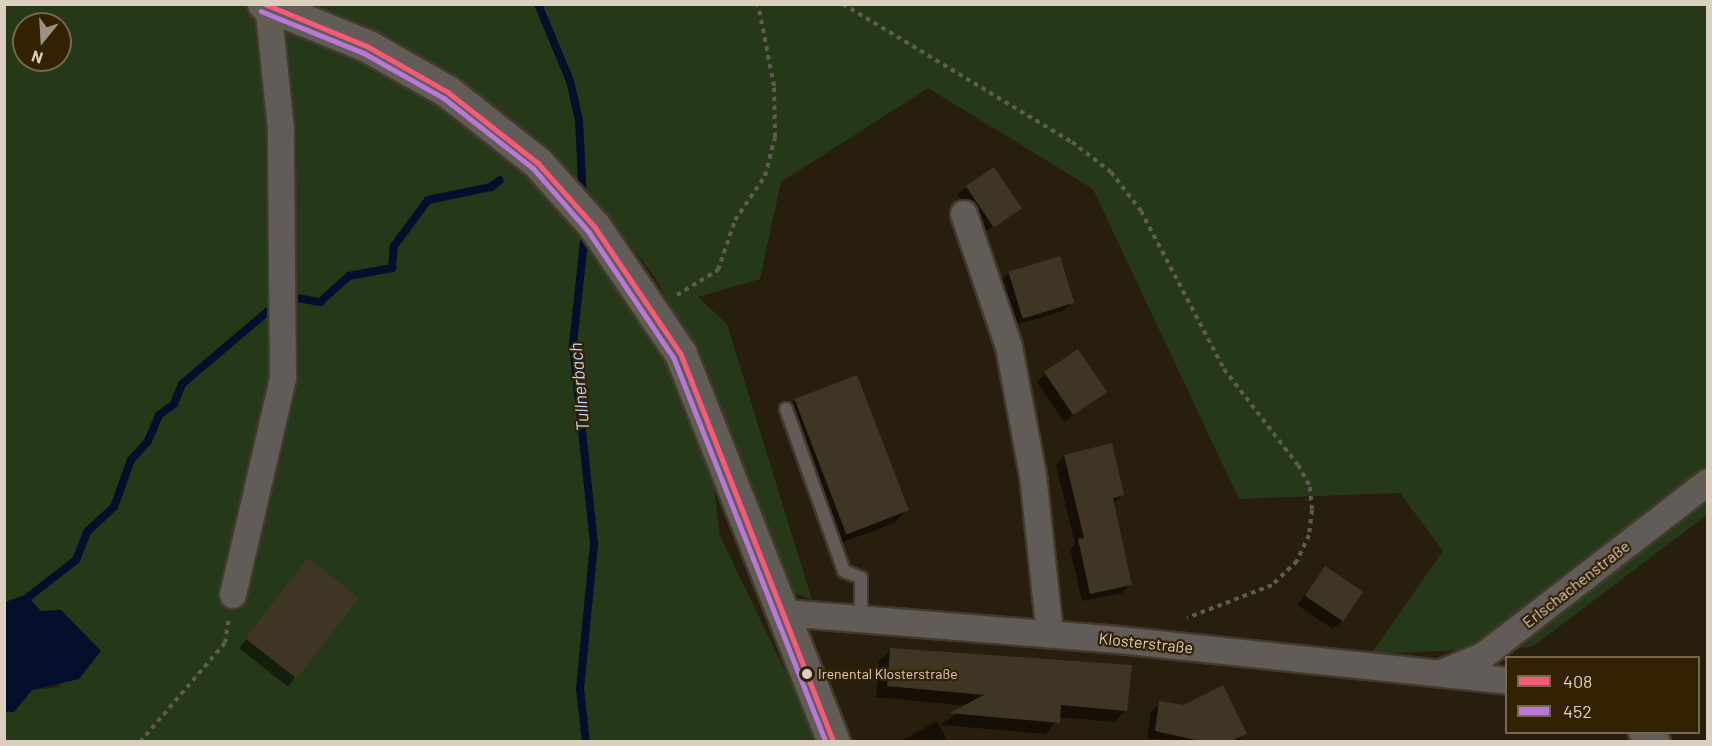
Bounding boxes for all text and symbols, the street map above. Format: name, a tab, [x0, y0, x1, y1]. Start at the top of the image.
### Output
north arrow	[12, 12, 72, 72]
text: N	[29, 47, 45, 68]
water label: Tullnerbach	[564, 342, 594, 432]
street label: Erlschachenstraße	[1519, 536, 1633, 632]
street label: Klosterstraße	[1098, 629, 1194, 657]
legend	[1505, 656, 1700, 734]
place label: Irenental Klosterstraße	[818, 666, 958, 682]
marker: Irenental Klosterstraße	[801, 668, 813, 680]
text: 408	[1563, 670, 1592, 692]
text: 452	[1563, 700, 1592, 722]

